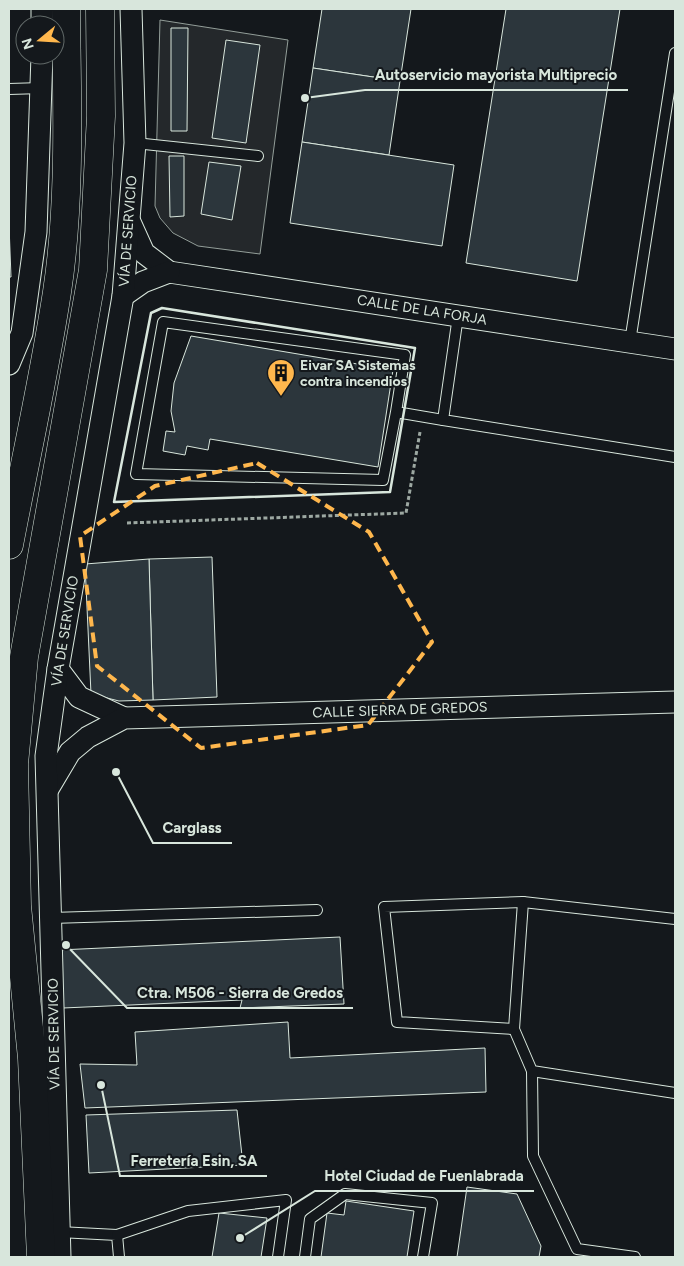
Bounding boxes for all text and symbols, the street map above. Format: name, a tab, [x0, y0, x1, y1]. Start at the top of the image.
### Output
north arrow	[15, 15, 65, 65]
text: N	[18, 36, 38, 52]
callout: Autoservicio mayorista Multiprecio	[365, 60, 628, 90]
text: Autoservicio mayorista Multiprecio	[375, 66, 617, 84]
street label: VÍA DE SERVICIO	[116, 175, 140, 287]
street label: CALLE DE LA FORJA	[356, 291, 489, 329]
place label: Eivar SA Sistemas contra incendios	[300, 357, 416, 390]
building icon: Eivar SA Sistemas contra incendios	[266, 358, 296, 397]
street label: VÍA DE SERVICIO	[48, 574, 82, 688]
street label: CALLE SIERRA DE GREDOS	[312, 698, 488, 722]
callout: Carglass	[153, 813, 232, 843]
text: Carglass	[162, 819, 222, 837]
street label: VÍA DE SERVICIO	[45, 978, 63, 1090]
callout: Ctra. M506 - Sierra de Gredos	[127, 978, 353, 1008]
text: Ctra. M506 - Sierra de Gredos	[137, 984, 343, 1002]
callout: Ferretería Esin, SA	[120, 1146, 267, 1176]
text: Ferretería Esin, SA	[130, 1152, 258, 1170]
callout: Hotel Ciudad de Fuenlabrada	[315, 1161, 534, 1191]
text: Hotel Ciudad de Fuenlabrada	[324, 1167, 524, 1185]

